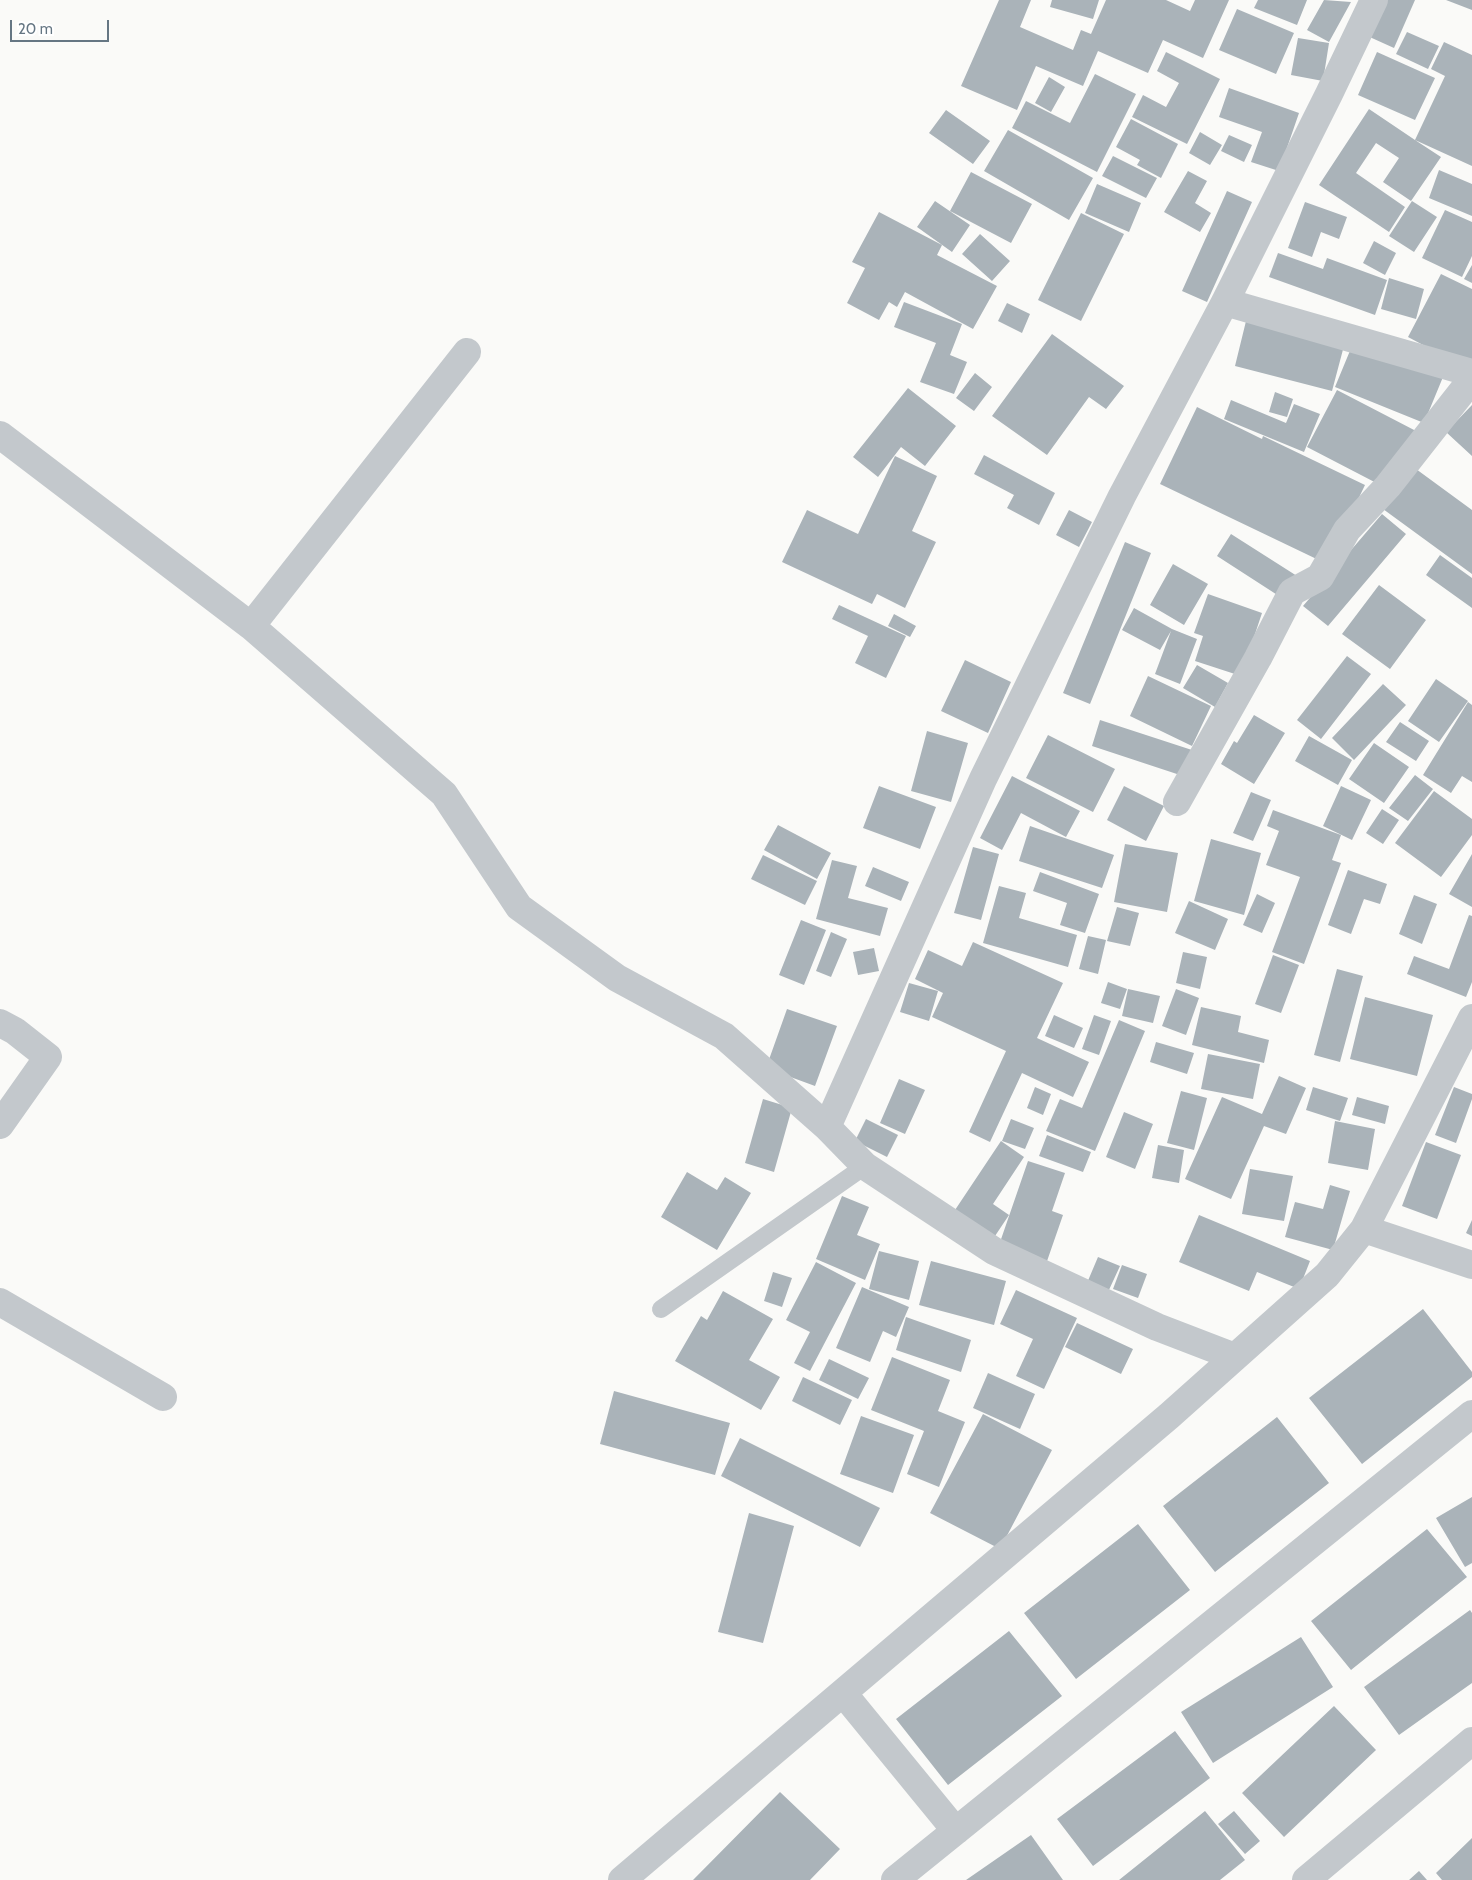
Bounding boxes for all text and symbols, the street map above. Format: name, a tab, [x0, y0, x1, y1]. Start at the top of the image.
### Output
scale bar	[12, 10, 111, 42]
text: 20 m	[18, 20, 53, 38]

